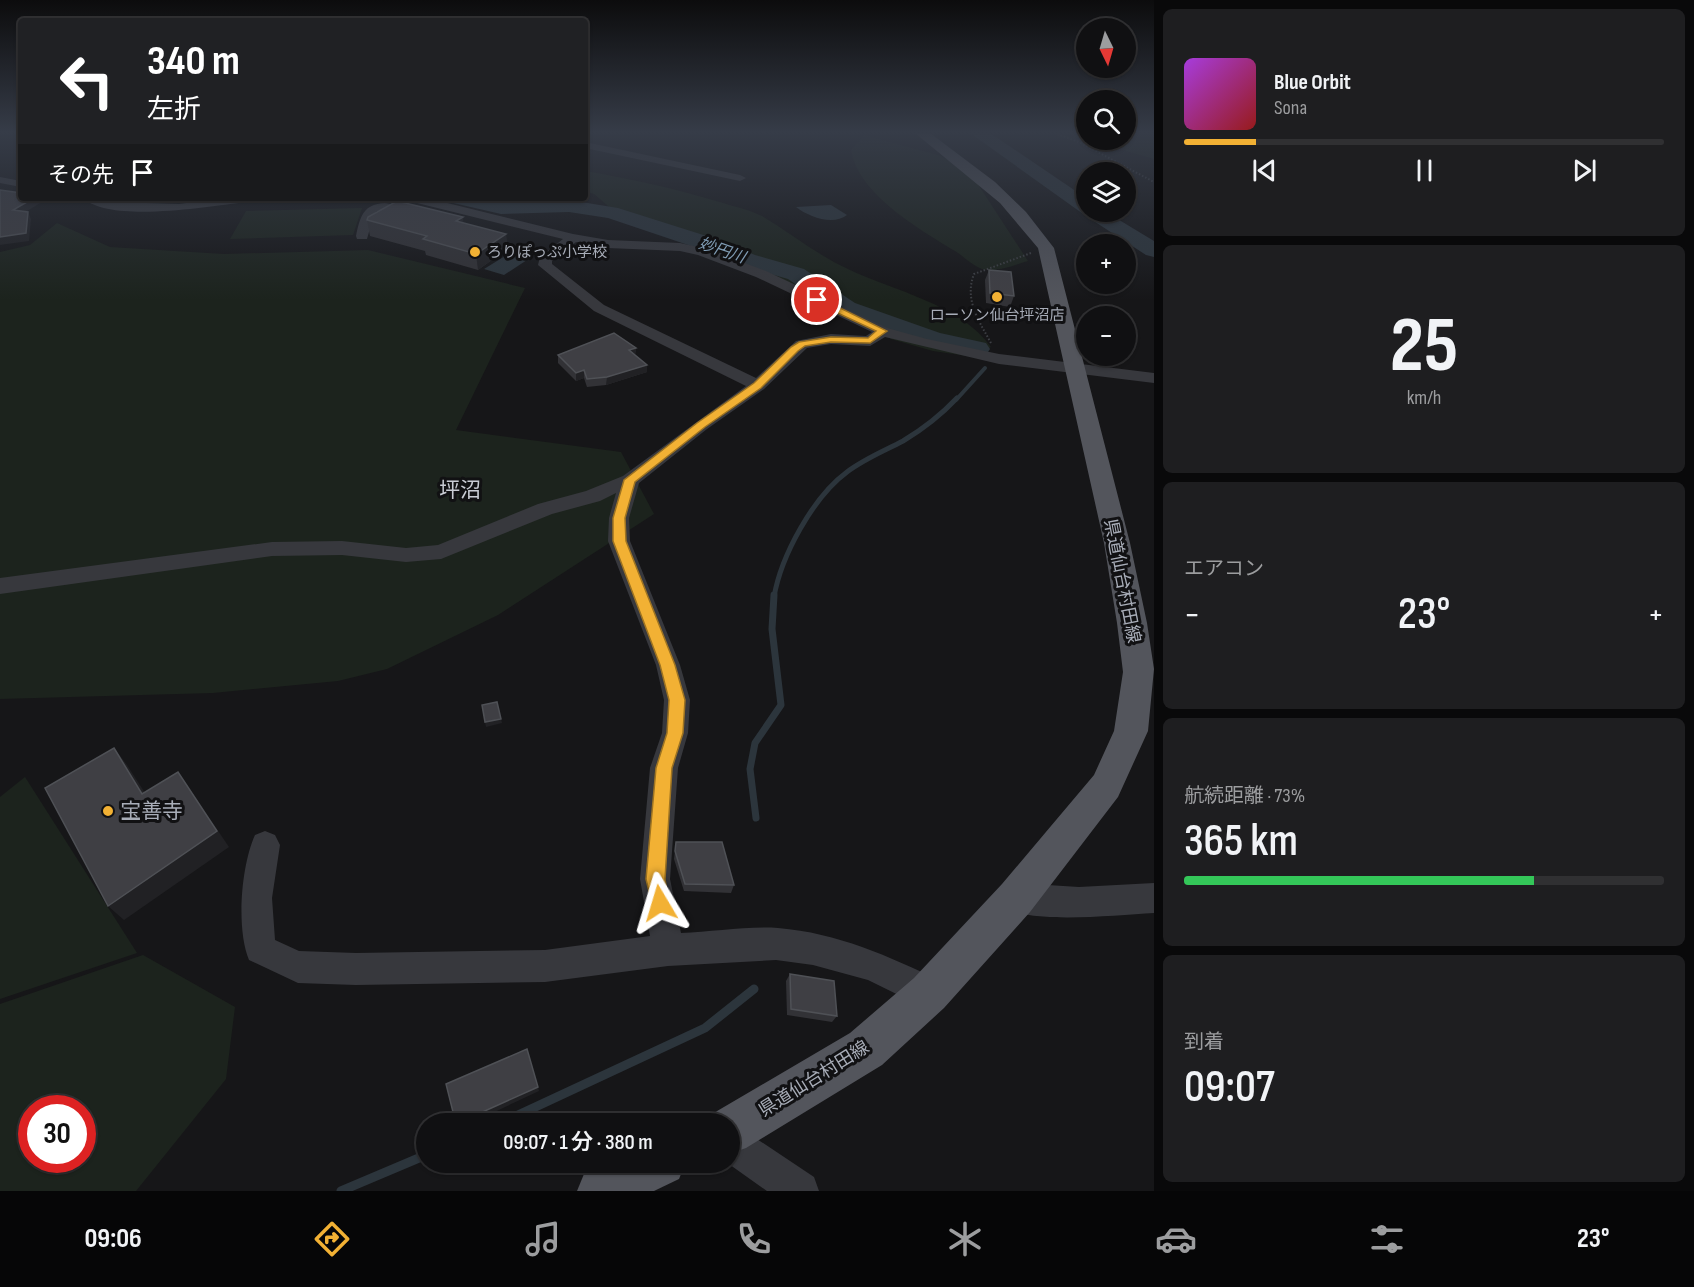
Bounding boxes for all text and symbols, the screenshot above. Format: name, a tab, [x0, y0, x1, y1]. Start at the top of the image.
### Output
north arrow	[1076, 18, 1136, 78]
map controls	[1076, 18, 1136, 366]
text: 340 m	[147, 36, 240, 87]
icon: left	[48, 42, 126, 120]
text: Blue Orbit	[1274, 69, 1351, 96]
button: search	[1076, 90, 1136, 150]
text: 左折	[147, 94, 201, 126]
text: Sona	[1274, 96, 1307, 120]
icon: previous	[1248, 154, 1281, 187]
icon: pause	[1408, 154, 1441, 187]
icon: next	[1568, 154, 1601, 187]
icon: arrive	[126, 156, 159, 189]
text: その先	[48, 162, 114, 189]
button: layers	[1076, 162, 1136, 222]
water label: 妙円川	[696, 234, 750, 268]
button: +	[1076, 234, 1136, 294]
place label: ろりぽっぷ小学校	[487, 243, 607, 262]
marker: ろりぽっぷ小学校	[468, 245, 482, 259]
pin	[791, 274, 842, 325]
icon: arrive	[800, 283, 833, 316]
marker: ローソン仙台坪沼店	[990, 290, 1004, 304]
text: 25	[1390, 300, 1458, 393]
place label: ローソン仙台坪沼店	[929, 306, 1065, 325]
button: −	[1076, 306, 1136, 366]
text: km/h	[1407, 386, 1441, 410]
district label: 坪沼	[439, 478, 481, 503]
street label: 県道仙台村田線	[1100, 517, 1144, 645]
text: エアコン	[1184, 557, 1264, 581]
text: 23°	[1398, 587, 1450, 642]
text: −	[1184, 595, 1200, 635]
text: +	[1648, 595, 1664, 635]
text: 航続距離 · 73%	[1184, 784, 1305, 808]
place label: 宝善寺	[120, 799, 183, 824]
marker: 宝善寺	[101, 804, 115, 818]
text: 365 km	[1184, 814, 1298, 869]
position arrow	[628, 871, 692, 935]
text: 到着	[1184, 1030, 1224, 1054]
street label: 県道仙台村田線	[755, 1037, 873, 1121]
text: 09:07	[1184, 1060, 1275, 1115]
speed limit sign: 30	[18, 1095, 96, 1173]
text: 09:07 · 1 分 · 380 m	[503, 1129, 653, 1156]
icon: directions	[311, 1218, 353, 1260]
icon: music	[522, 1218, 564, 1260]
icon: phone	[733, 1218, 775, 1260]
icon: climate	[944, 1218, 986, 1260]
icon: car	[1155, 1218, 1197, 1260]
icon: filters	[1366, 1218, 1408, 1260]
text: 09:06	[85, 1223, 142, 1255]
text: 23°	[1577, 1223, 1609, 1255]

